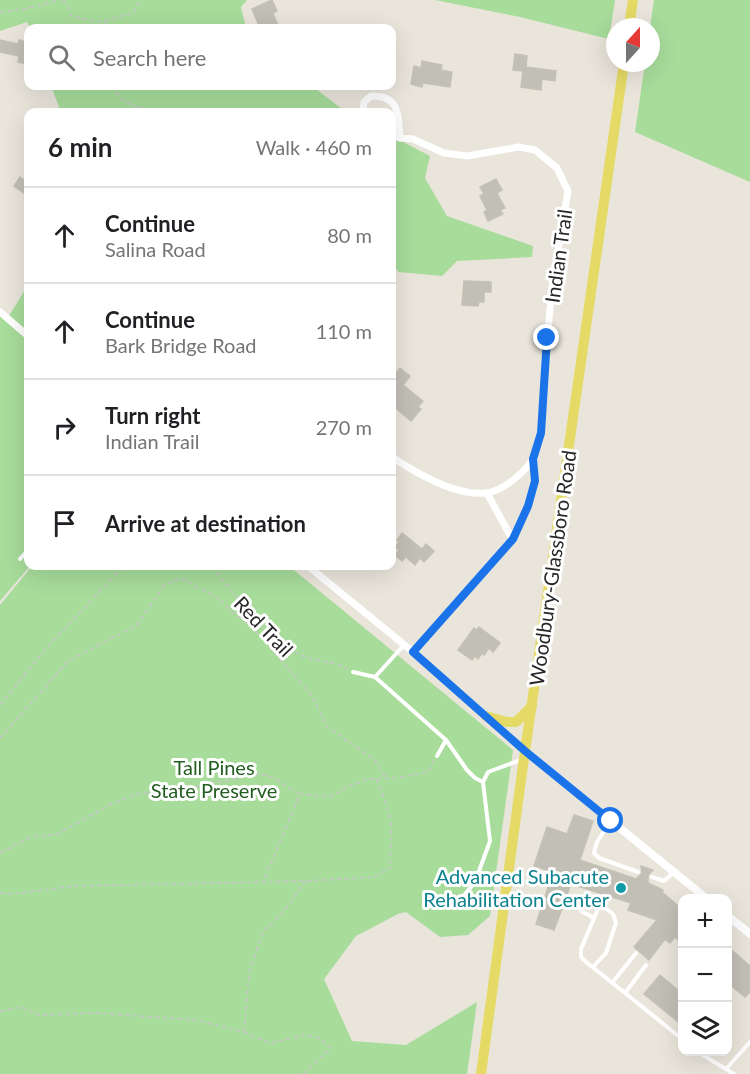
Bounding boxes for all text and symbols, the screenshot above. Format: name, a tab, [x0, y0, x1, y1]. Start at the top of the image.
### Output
north arrow	[606, 18, 660, 72]
search box	[24, 24, 396, 90]
icon: search	[45, 41, 78, 74]
text: Search here	[93, 44, 206, 71]
text: 6 min	[48, 131, 112, 163]
text: Walk · 460 m	[256, 135, 372, 159]
street label: Indian Trail	[540, 208, 576, 304]
text: Continue	[105, 210, 195, 237]
icon: ahead	[48, 219, 81, 252]
text: 80 m	[327, 223, 372, 247]
text: Salina Road	[105, 237, 206, 261]
text: Continue	[105, 306, 195, 333]
icon: ahead	[48, 315, 81, 348]
text: 110 m	[316, 319, 372, 343]
route end	[533, 324, 559, 350]
text: Bark Bridge Road	[105, 333, 257, 357]
text: Turn right	[105, 402, 200, 429]
icon: right	[48, 411, 81, 444]
text: 270 m	[316, 415, 372, 439]
text: Indian Trail	[105, 429, 199, 453]
street label: Woodbury-Glassboro Road	[524, 449, 580, 687]
icon: arrive	[48, 507, 81, 540]
text: Arrive at destination	[105, 510, 306, 537]
street label: Red Trail	[230, 591, 298, 661]
park label: Tall Pines State Preserve	[151, 755, 277, 802]
route start	[597, 807, 623, 833]
place label: Advanced Subacute Rehabilitation Center	[423, 864, 610, 911]
marker: Advanced Subacute Rehabilitation Center	[614, 881, 628, 895]
map controls	[678, 894, 732, 1056]
button: +	[678, 894, 732, 948]
button: −	[678, 948, 732, 1002]
button: layers	[678, 1002, 732, 1056]

